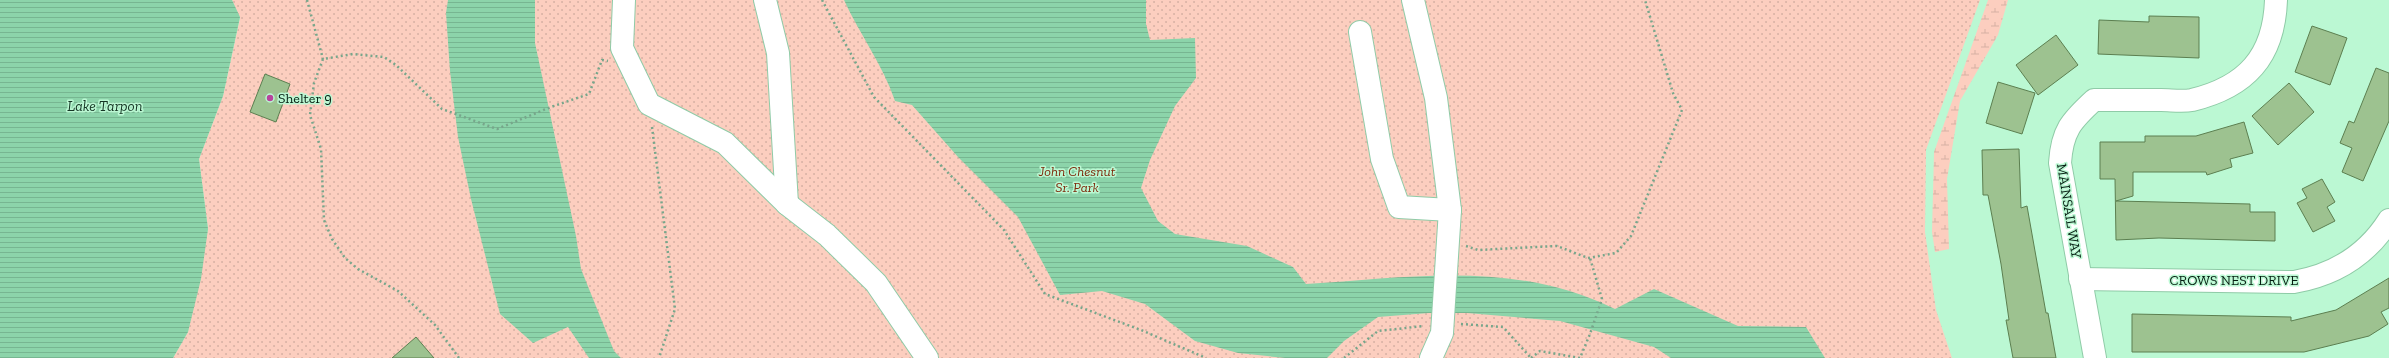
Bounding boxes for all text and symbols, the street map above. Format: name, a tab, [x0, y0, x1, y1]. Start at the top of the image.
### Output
place label: Shelter 9	[278, 90, 332, 107]
marker: Shelter 9	[265, 93, 275, 103]
water label: Lake Tarpon	[67, 97, 143, 115]
street label: MAINSAIL WAY	[2053, 162, 2085, 260]
park label: John Chesnut Sr. Park	[1037, 163, 1116, 196]
street label: CROWS NEST DRIVE	[2170, 272, 2298, 289]

